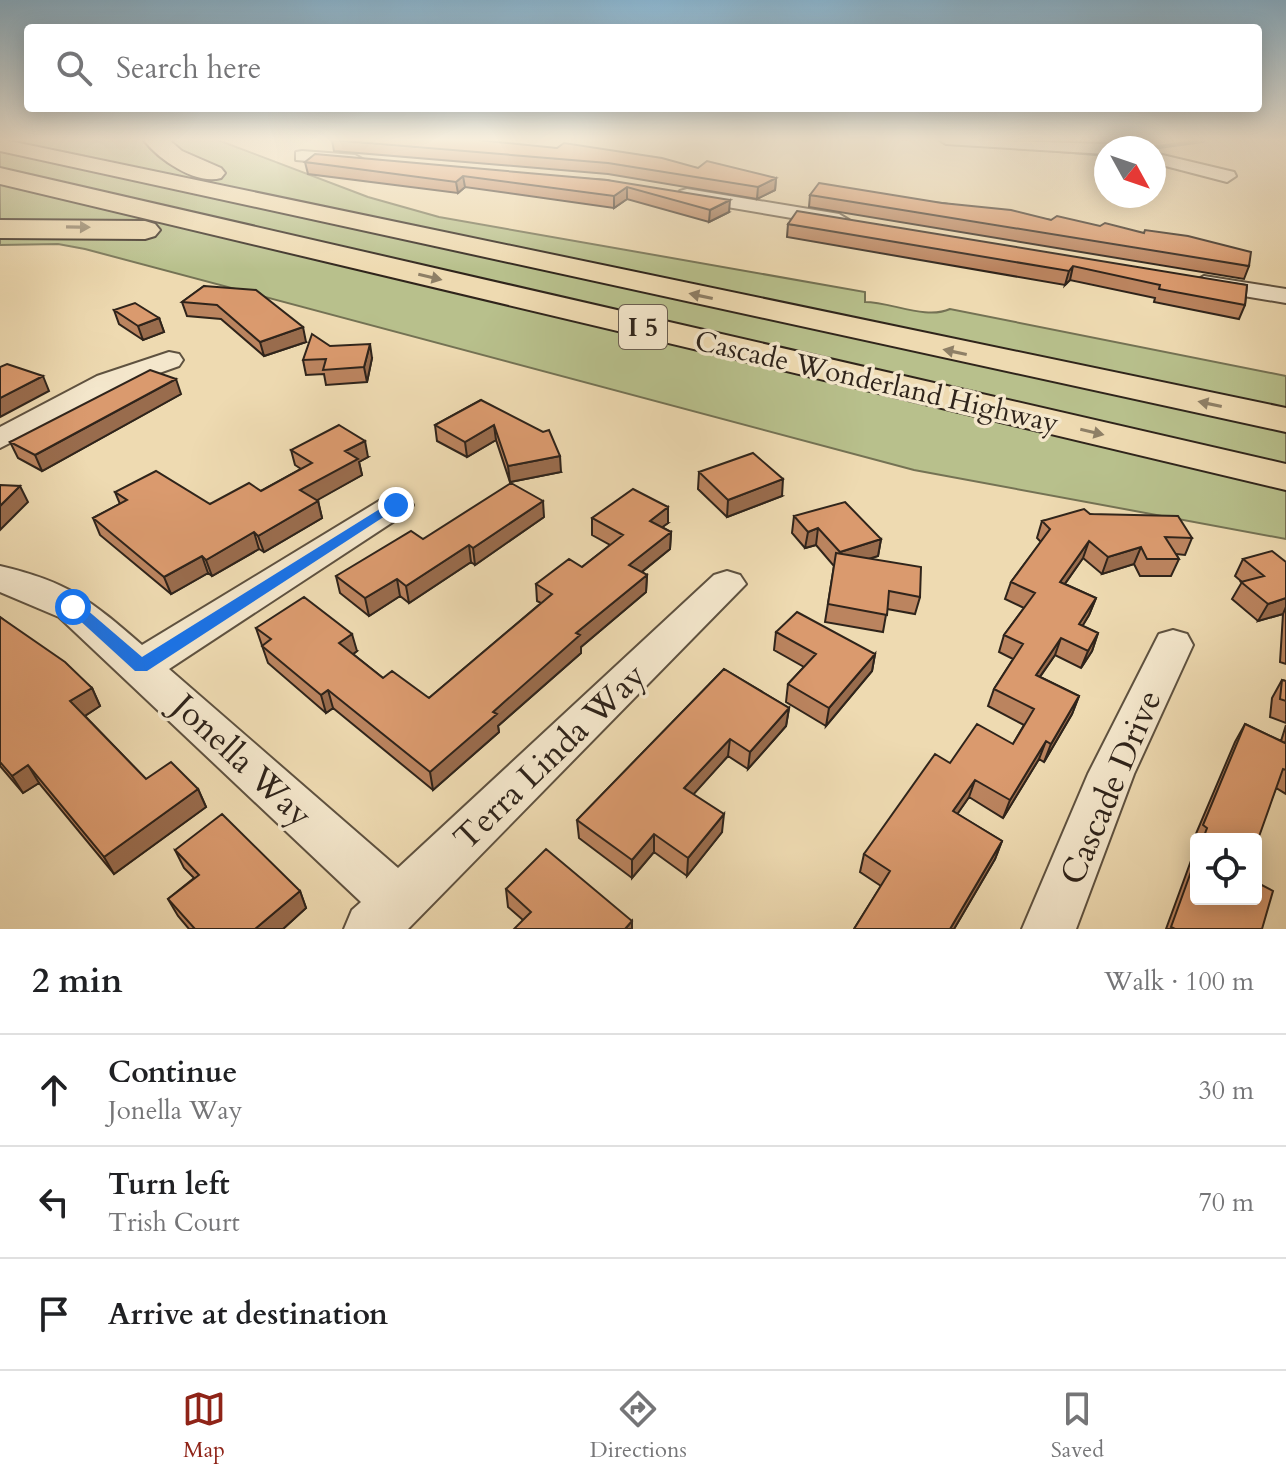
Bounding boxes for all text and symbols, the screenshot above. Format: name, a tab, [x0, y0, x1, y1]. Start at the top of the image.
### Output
search box	[24, 24, 1262, 112]
icon: search	[52, 46, 96, 90]
text: Search here	[116, 48, 261, 89]
north arrow	[1094, 136, 1166, 208]
one-way arrow	[66, 221, 91, 233]
one-way arrow	[418, 271, 443, 284]
one-way arrow	[688, 289, 713, 302]
road number: I 5	[619, 305, 667, 349]
street label: Cascade Wonderland Highway	[691, 322, 1062, 442]
one-way arrow	[942, 345, 967, 358]
one-way arrow	[1197, 397, 1222, 410]
one-way arrow	[1080, 426, 1105, 439]
route end	[378, 487, 414, 523]
route start	[55, 589, 91, 625]
street label: Terra Linda Way	[444, 653, 656, 860]
street label: Jonella Way	[159, 680, 322, 838]
street label: Cascade Drive	[1049, 683, 1173, 892]
map controls	[1190, 833, 1262, 905]
button: locate	[1190, 833, 1262, 905]
text: 2 min	[32, 958, 123, 1004]
text: Walk · 100 m	[1104, 964, 1254, 999]
text: Continue	[108, 1052, 237, 1093]
icon: ahead	[32, 1068, 76, 1112]
text: 30 m	[1198, 1073, 1254, 1108]
text: Jonella Way	[108, 1093, 243, 1128]
text: Turn left	[108, 1164, 230, 1205]
icon: left	[32, 1180, 76, 1224]
text: 70 m	[1198, 1185, 1254, 1220]
text: Trish Court	[108, 1205, 240, 1240]
icon: arrive	[32, 1292, 76, 1336]
text: Arrive at destination	[108, 1294, 388, 1335]
tab: Map	[182, 1387, 226, 1465]
tab: Directions	[590, 1387, 687, 1465]
tab: Saved	[1051, 1387, 1104, 1465]

